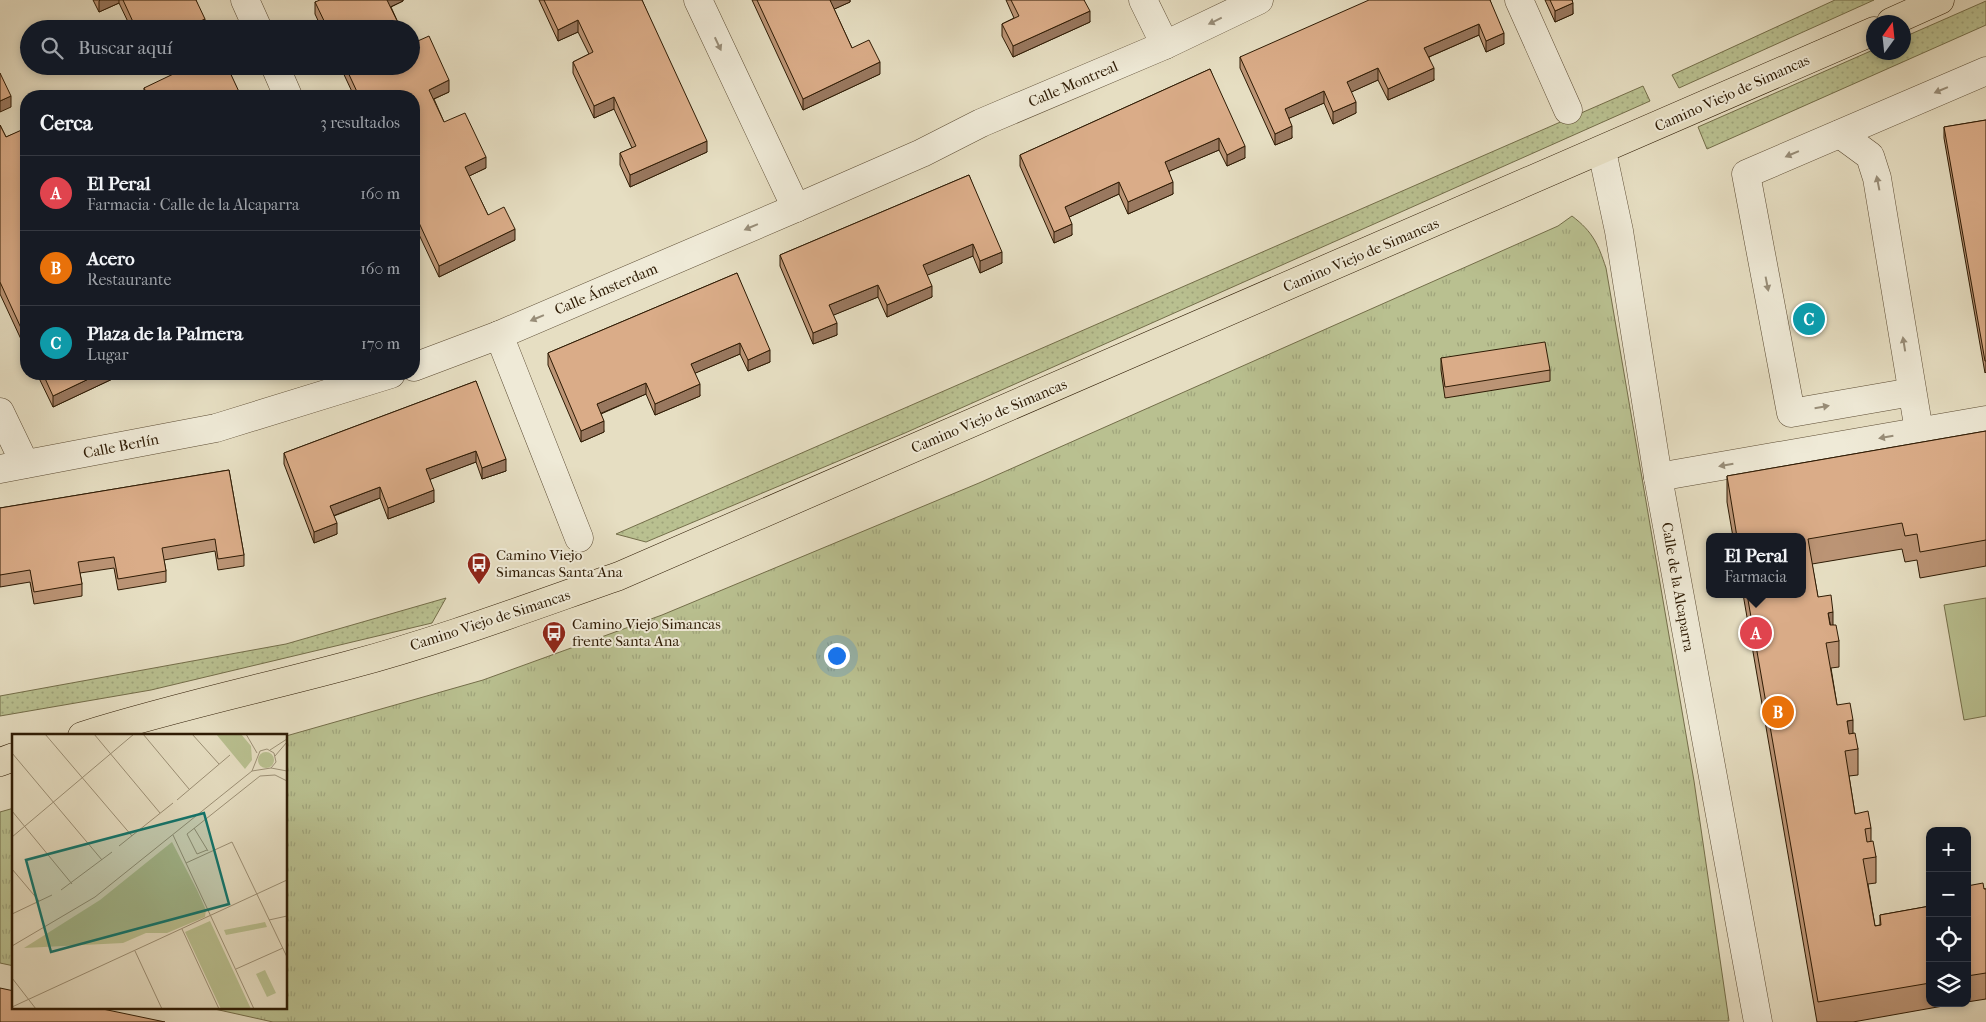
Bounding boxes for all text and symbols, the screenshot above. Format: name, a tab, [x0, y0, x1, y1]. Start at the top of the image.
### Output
north arrow	[1866, 15, 1911, 60]
one-way arrow	[1208, 17, 1222, 25]
search box	[20, 20, 420, 75]
icon: search	[38, 34, 66, 62]
text: Buscar aquí	[78, 37, 172, 59]
one-way arrow	[715, 37, 723, 51]
street label: Camino Viejo de Simancas	[1652, 51, 1813, 135]
street label: Calle Montreal	[1025, 57, 1121, 111]
one-way arrow	[1934, 86, 1948, 94]
text: Cerca	[40, 111, 92, 135]
text: 3 resultados	[320, 113, 400, 132]
one-way arrow	[1785, 151, 1799, 159]
text: El Peral	[87, 173, 151, 195]
one-way arrow	[1873, 175, 1881, 191]
text: A	[51, 184, 61, 203]
text: 160 m	[360, 184, 400, 203]
text: Farmacia · Calle de la Alcaparra	[87, 195, 299, 214]
street label: Camino Viejo de Simancas	[1280, 214, 1442, 296]
one-way arrow	[743, 223, 758, 231]
text: Acero	[87, 248, 135, 270]
text: B	[51, 259, 61, 278]
text: 160 m	[360, 259, 400, 278]
street label: Calle Ámsterdam	[552, 259, 661, 319]
text: Restaurante	[87, 270, 171, 289]
one-way arrow	[1763, 277, 1771, 293]
pin: C	[1793, 300, 1825, 338]
one-way arrow	[530, 315, 544, 323]
text: Plaza de la Palmera	[87, 323, 243, 345]
text: C	[51, 334, 61, 353]
text: 170 m	[361, 334, 400, 353]
one-way arrow	[1900, 335, 1908, 351]
text: Lugar	[87, 345, 128, 364]
street label: Camino Viejo de Simancas	[908, 375, 1070, 457]
one-way arrow	[1815, 403, 1831, 411]
street label: Calle Berlín	[82, 430, 161, 462]
one-way arrow	[1878, 433, 1894, 441]
one-way arrow	[1718, 461, 1734, 469]
street label: Calle de la Alcaparra	[1658, 521, 1698, 654]
popup	[1706, 533, 1806, 598]
text: El Peral	[1724, 545, 1788, 567]
place label: Camino Viejo Simancas Santa Ana	[496, 546, 624, 581]
bus stop icon: Camino Viejo Simancas Santa Ana	[466, 551, 492, 585]
text: Farmacia	[1724, 567, 1787, 586]
street label: Camino Viejo de Simancas	[408, 585, 573, 654]
pin: A	[1740, 614, 1772, 652]
place label: Camino Viejo Simancas frente Santa Ana	[572, 615, 721, 650]
bus stop icon: Camino Viejo Simancas frente Santa Ana	[541, 620, 567, 654]
your location	[824, 643, 850, 669]
pin: B	[1762, 693, 1794, 731]
inset map	[12, 734, 288, 1010]
map controls	[1926, 827, 1971, 1007]
button: +	[1926, 827, 1971, 872]
button: −	[1926, 872, 1971, 917]
button: locate	[1926, 917, 1971, 962]
button: layers	[1926, 962, 1971, 1007]

